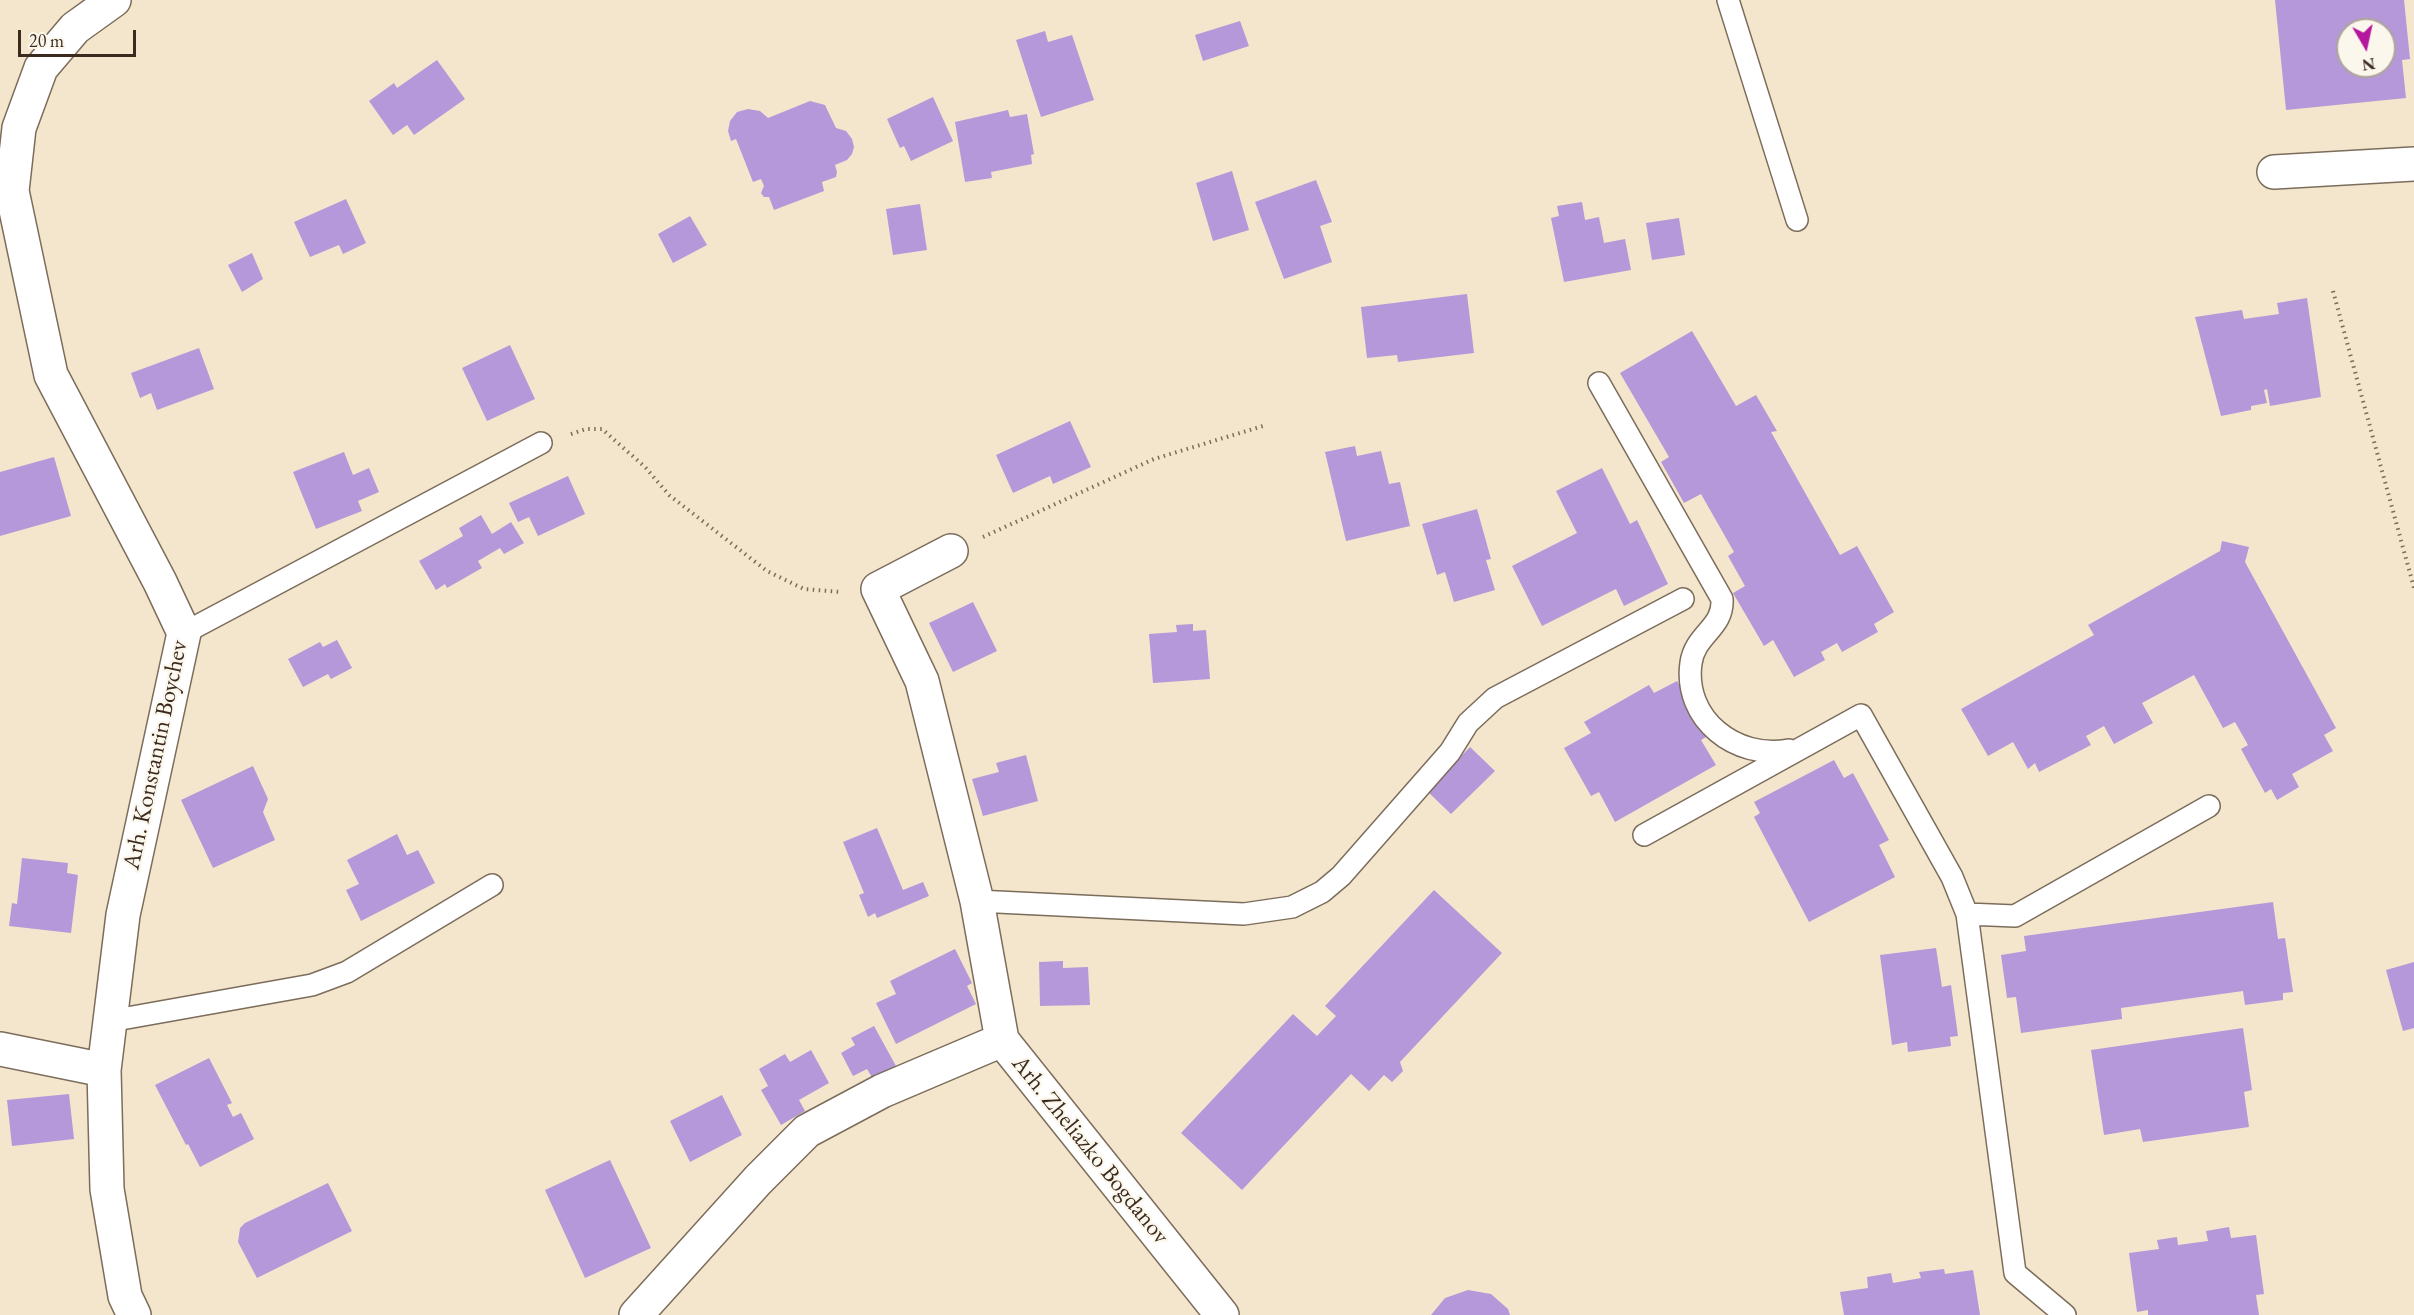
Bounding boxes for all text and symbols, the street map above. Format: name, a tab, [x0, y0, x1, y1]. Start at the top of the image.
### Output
scale bar	[21, 18, 140, 56]
north arrow	[2336, 18, 2396, 78]
text: 20 m	[29, 29, 64, 52]
text: N	[2361, 53, 2377, 76]
street label: Arh. Konstantin Boychev	[118, 638, 194, 872]
street label: Arh. Zheliazko Bogdanov	[1005, 1050, 1175, 1250]

